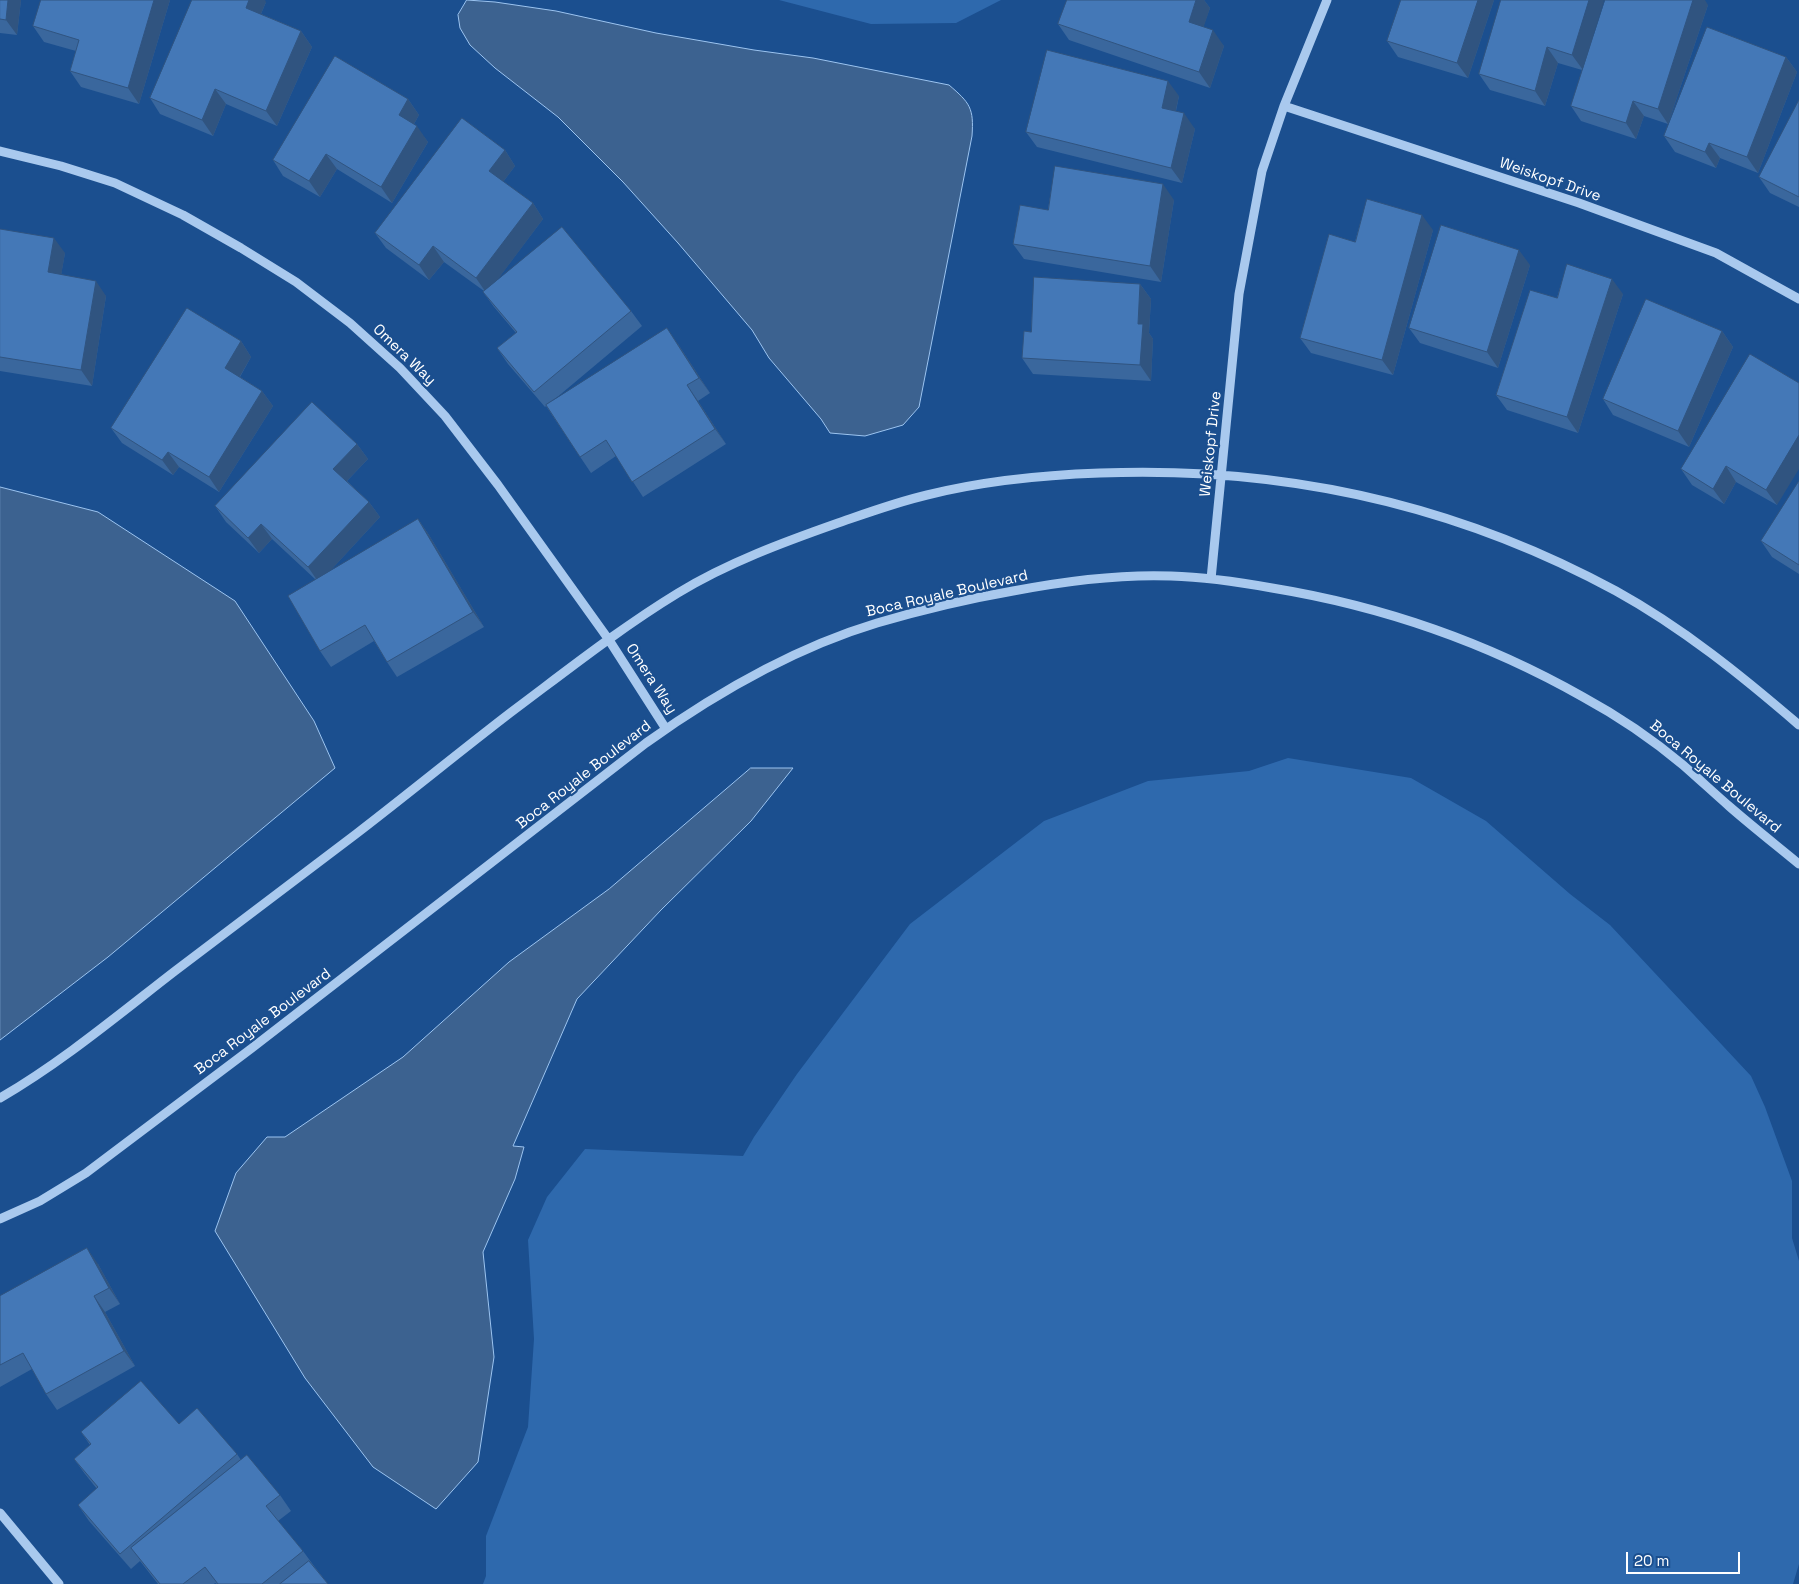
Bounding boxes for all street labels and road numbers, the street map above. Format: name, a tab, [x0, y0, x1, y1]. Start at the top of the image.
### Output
street label: Weiskopf Drive	[1497, 154, 1603, 206]
street label: Omera Way	[369, 321, 439, 389]
street label: Weiskopf Drive	[1197, 390, 1225, 498]
street label: Boca Royale Boulevard	[864, 567, 1030, 621]
street label: Omera Way	[622, 640, 680, 718]
street label: Boca Royale Boulevard	[513, 717, 655, 833]
street label: Boca Royale Boulevard	[1646, 717, 1784, 837]
street label: Boca Royale Boulevard	[191, 965, 335, 1079]

